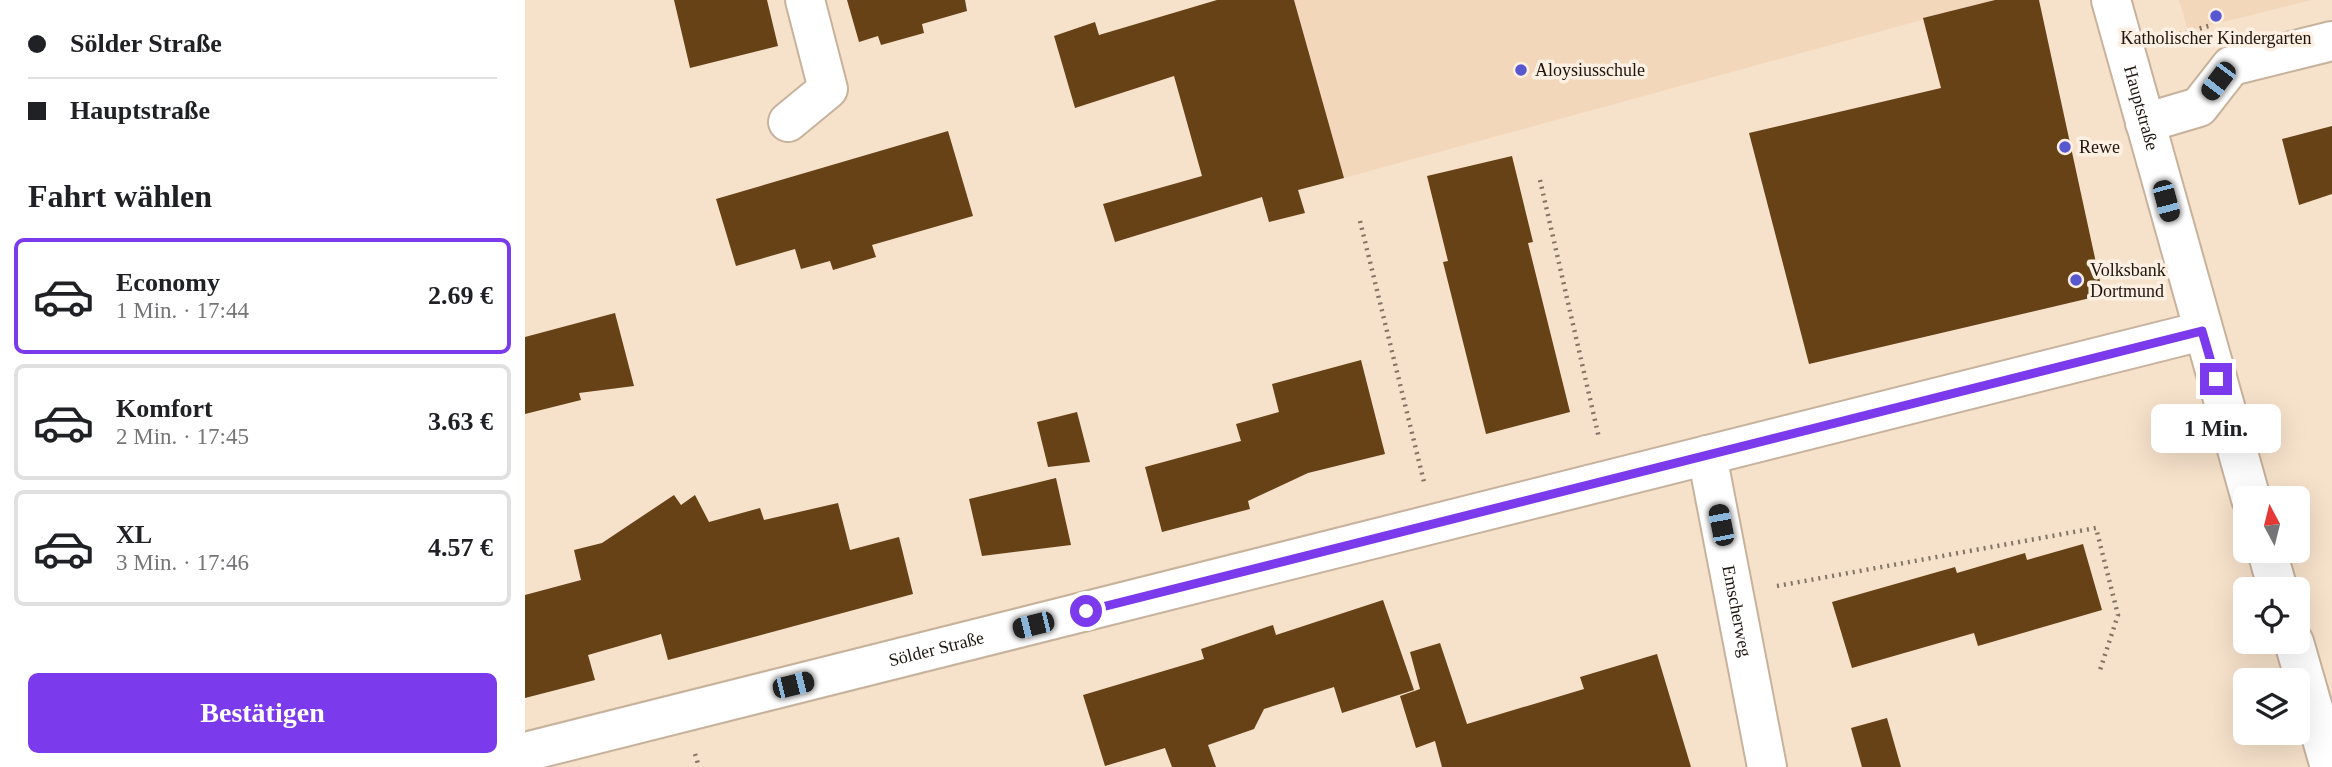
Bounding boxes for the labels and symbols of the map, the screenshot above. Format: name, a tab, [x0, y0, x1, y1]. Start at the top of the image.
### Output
marker: Katholischer Kindergarten	[2208, 8, 2224, 24]
place label: Katholischer Kindergarten	[2120, 28, 2312, 48]
car	[2197, 58, 2240, 104]
place label: Aloysiusschule	[1535, 60, 1645, 80]
marker: Aloysiusschule	[1513, 62, 1529, 78]
street label: Hauptstraße	[2120, 63, 2163, 152]
place label: Rewe	[2079, 137, 2120, 157]
marker: Rewe	[2057, 139, 2073, 155]
car	[2151, 178, 2182, 224]
place label: Volksbank Dortmund	[2090, 260, 2166, 301]
marker: Volksbank Dortmund	[2068, 272, 2084, 288]
route end	[2200, 363, 2232, 395]
callout: 1 Min.	[2151, 404, 2281, 452]
north arrow	[2233, 486, 2310, 564]
car	[1707, 502, 1736, 548]
street label: Emscherweg	[1718, 564, 1756, 659]
route start	[1070, 595, 1102, 627]
car	[1011, 610, 1056, 640]
street label: Sölder Straße	[886, 627, 986, 670]
car	[771, 670, 816, 700]

